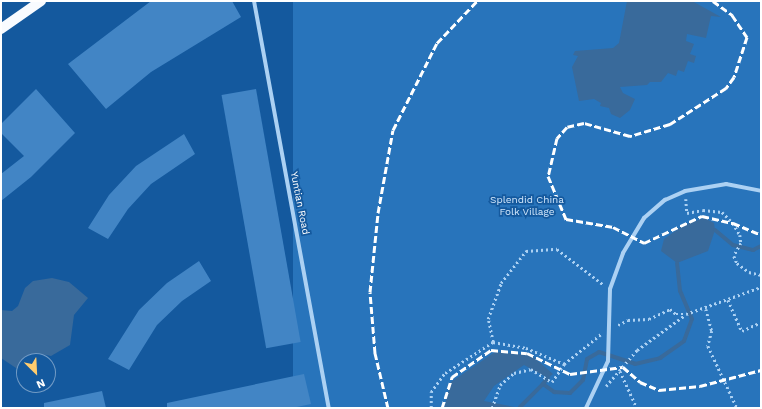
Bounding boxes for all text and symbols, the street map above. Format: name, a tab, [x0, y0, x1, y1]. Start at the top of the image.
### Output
street label: Yuntian Road	[288, 170, 312, 236]
park label: Splendid China Folk Village	[490, 193, 564, 216]
north arrow	[16, 353, 56, 393]
text: N	[34, 376, 47, 391]

